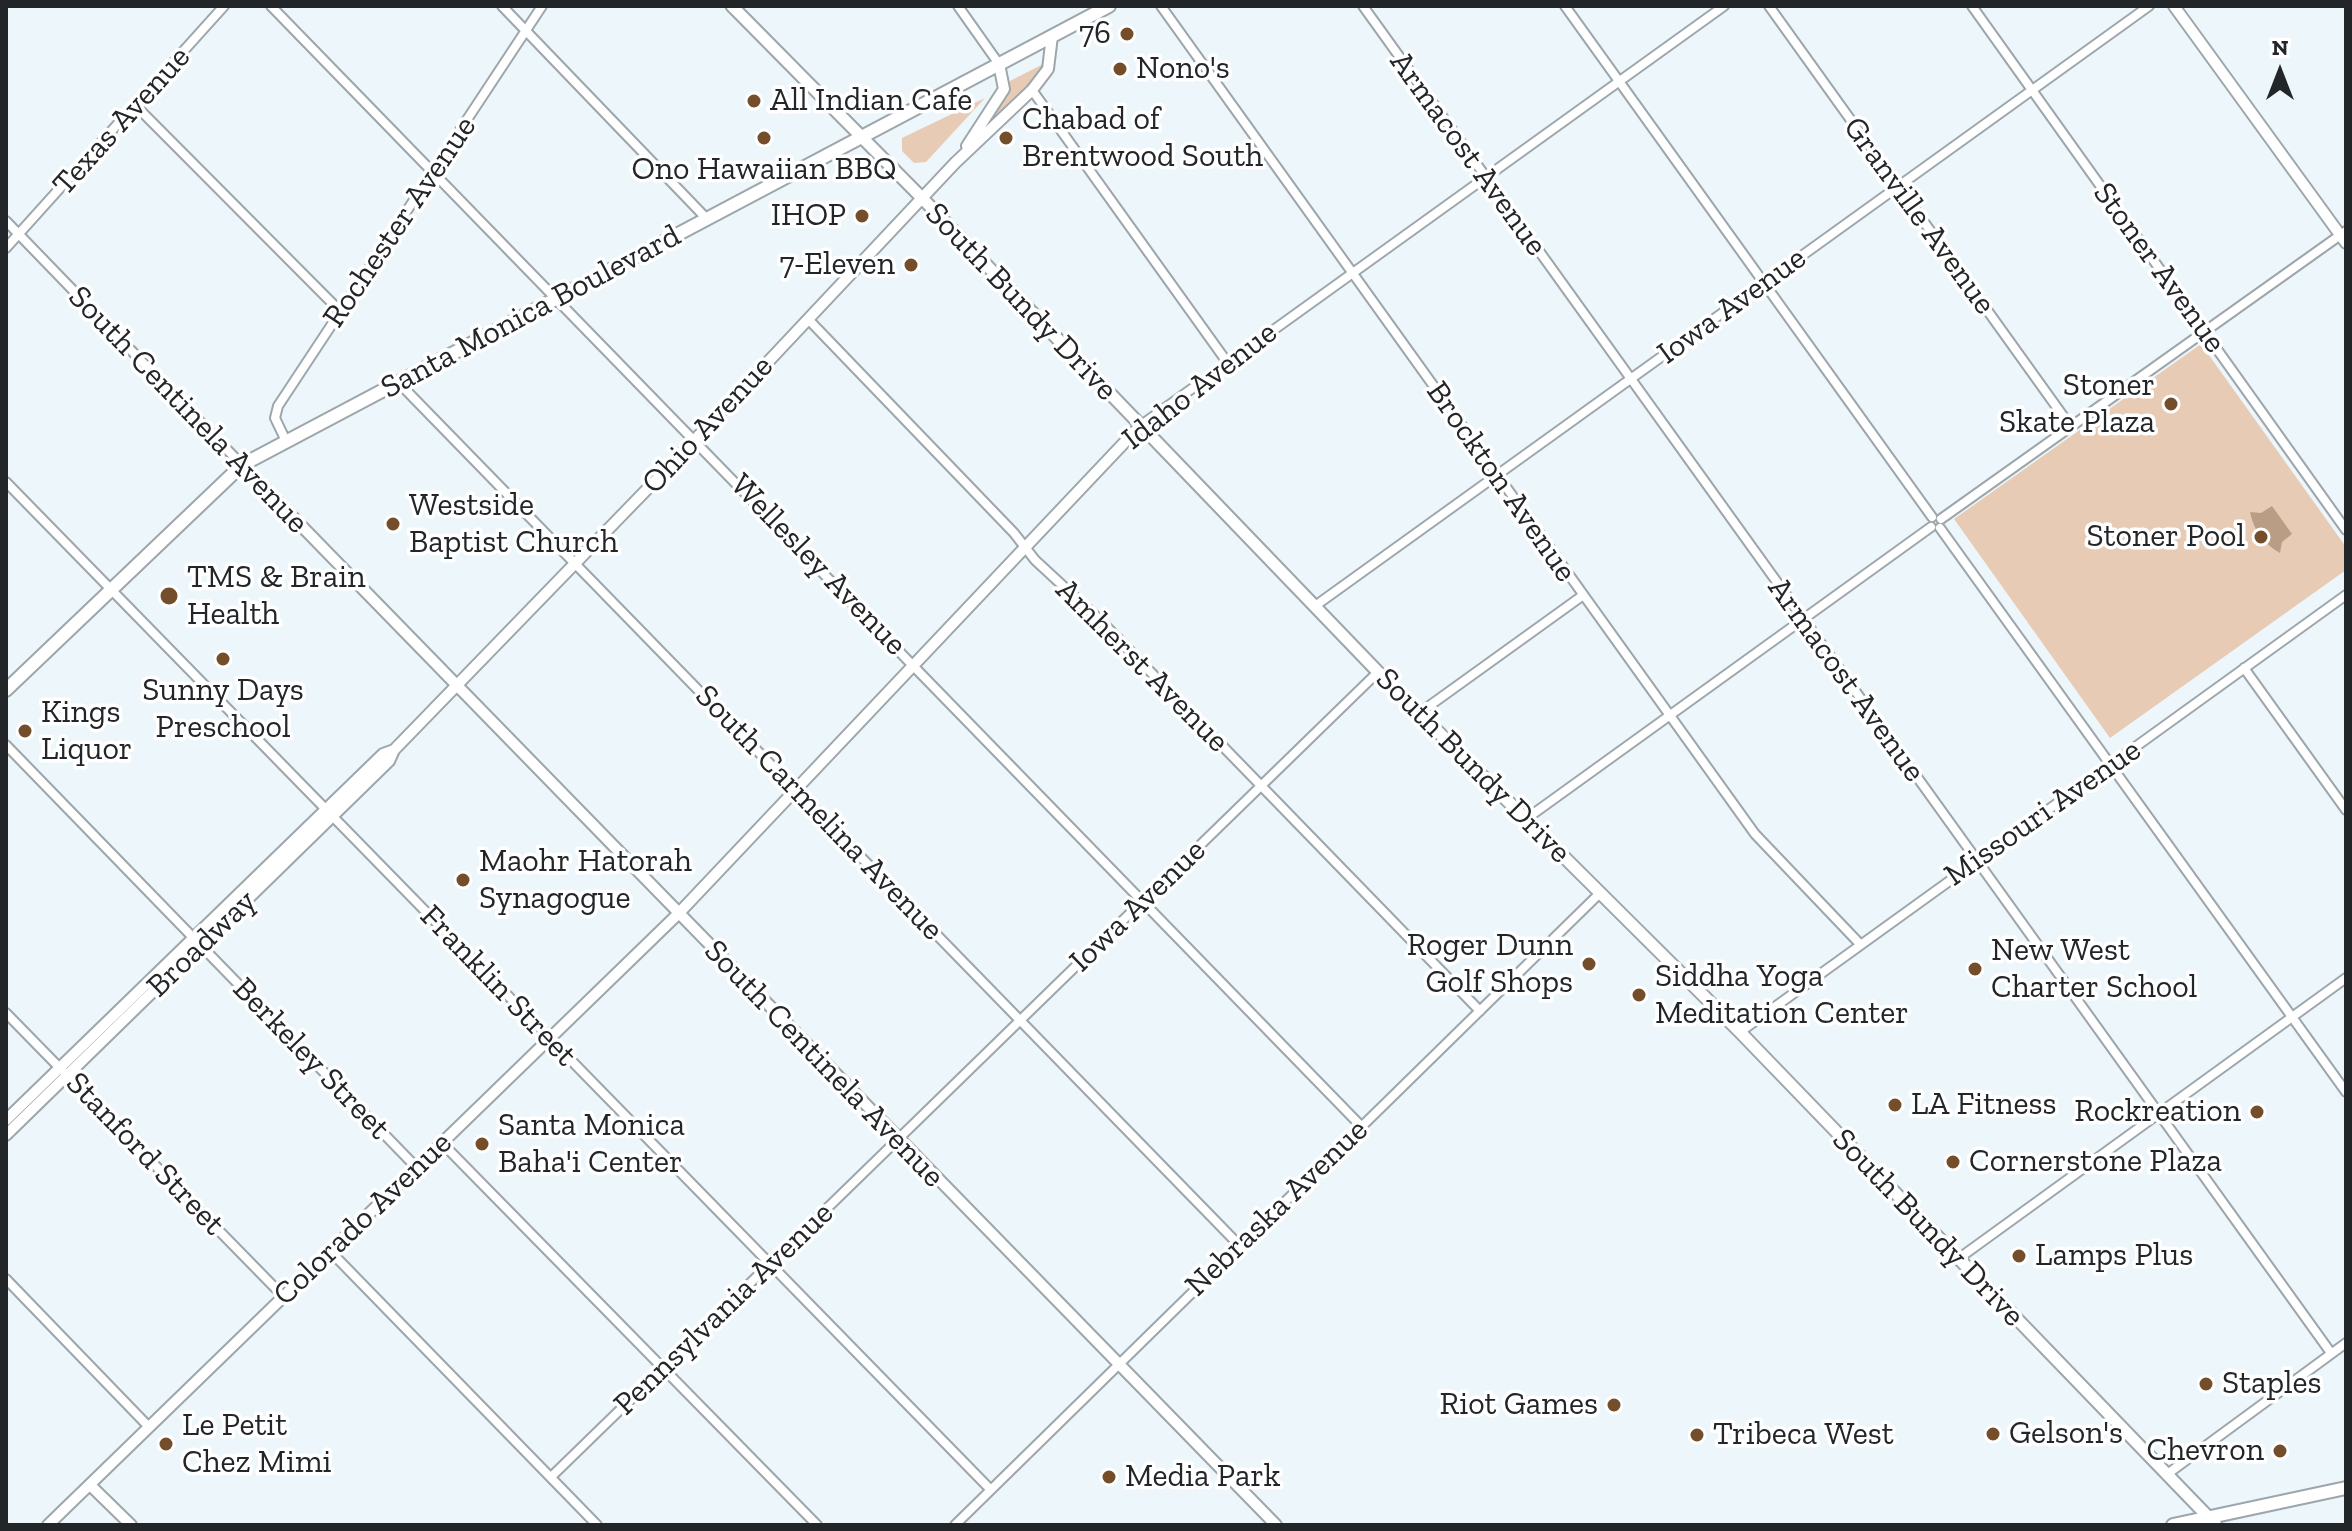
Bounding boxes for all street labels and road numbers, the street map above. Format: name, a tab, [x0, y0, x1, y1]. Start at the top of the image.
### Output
street label: Texas Avenue	[45, 39, 199, 203]
street label: Armacost Avenue	[1381, 44, 1555, 264]
street label: Rochester Avenue	[315, 109, 485, 335]
street label: Granville Avenue	[1835, 110, 2003, 322]
street label: Stoner Avenue	[2084, 175, 2234, 361]
street label: South Bundy Drive	[917, 195, 1125, 409]
street label: Santa Monica Boulevard	[375, 217, 687, 407]
street label: Iowa Avenue	[1650, 239, 1814, 373]
street label: South Centinela Avenue	[60, 278, 316, 542]
street label: Idaho Avenue	[1115, 314, 1285, 458]
street label: Ohio Avenue	[634, 348, 782, 502]
street label: Brockton Avenue	[1418, 374, 1584, 590]
street label: Wellesley Avenue	[722, 466, 914, 664]
street label: Armacost Avenue	[1759, 570, 1933, 790]
street label: Amherst Avenue	[1047, 571, 1237, 761]
street label: South Bundy Drive	[1367, 660, 1579, 872]
street label: South Carmelina Avenue	[687, 677, 951, 949]
street label: Missouri Avenue	[1938, 731, 2148, 895]
street label: Iowa Avenue	[1062, 832, 1214, 980]
street label: Broadway	[139, 882, 265, 1006]
street label: Franklin Street	[412, 897, 584, 1075]
street label: South Centinela Avenue	[696, 932, 952, 1196]
street label: Berkeley Street	[224, 970, 398, 1148]
street label: Stanford Street	[58, 1065, 232, 1243]
street label: Nebraska Avenue	[1178, 1111, 1376, 1305]
street label: South Bundy Drive	[1824, 1121, 2032, 1335]
street label: Colorado Avenue	[266, 1124, 460, 1314]
street label: Pennsylvania Avenue	[606, 1194, 842, 1424]

